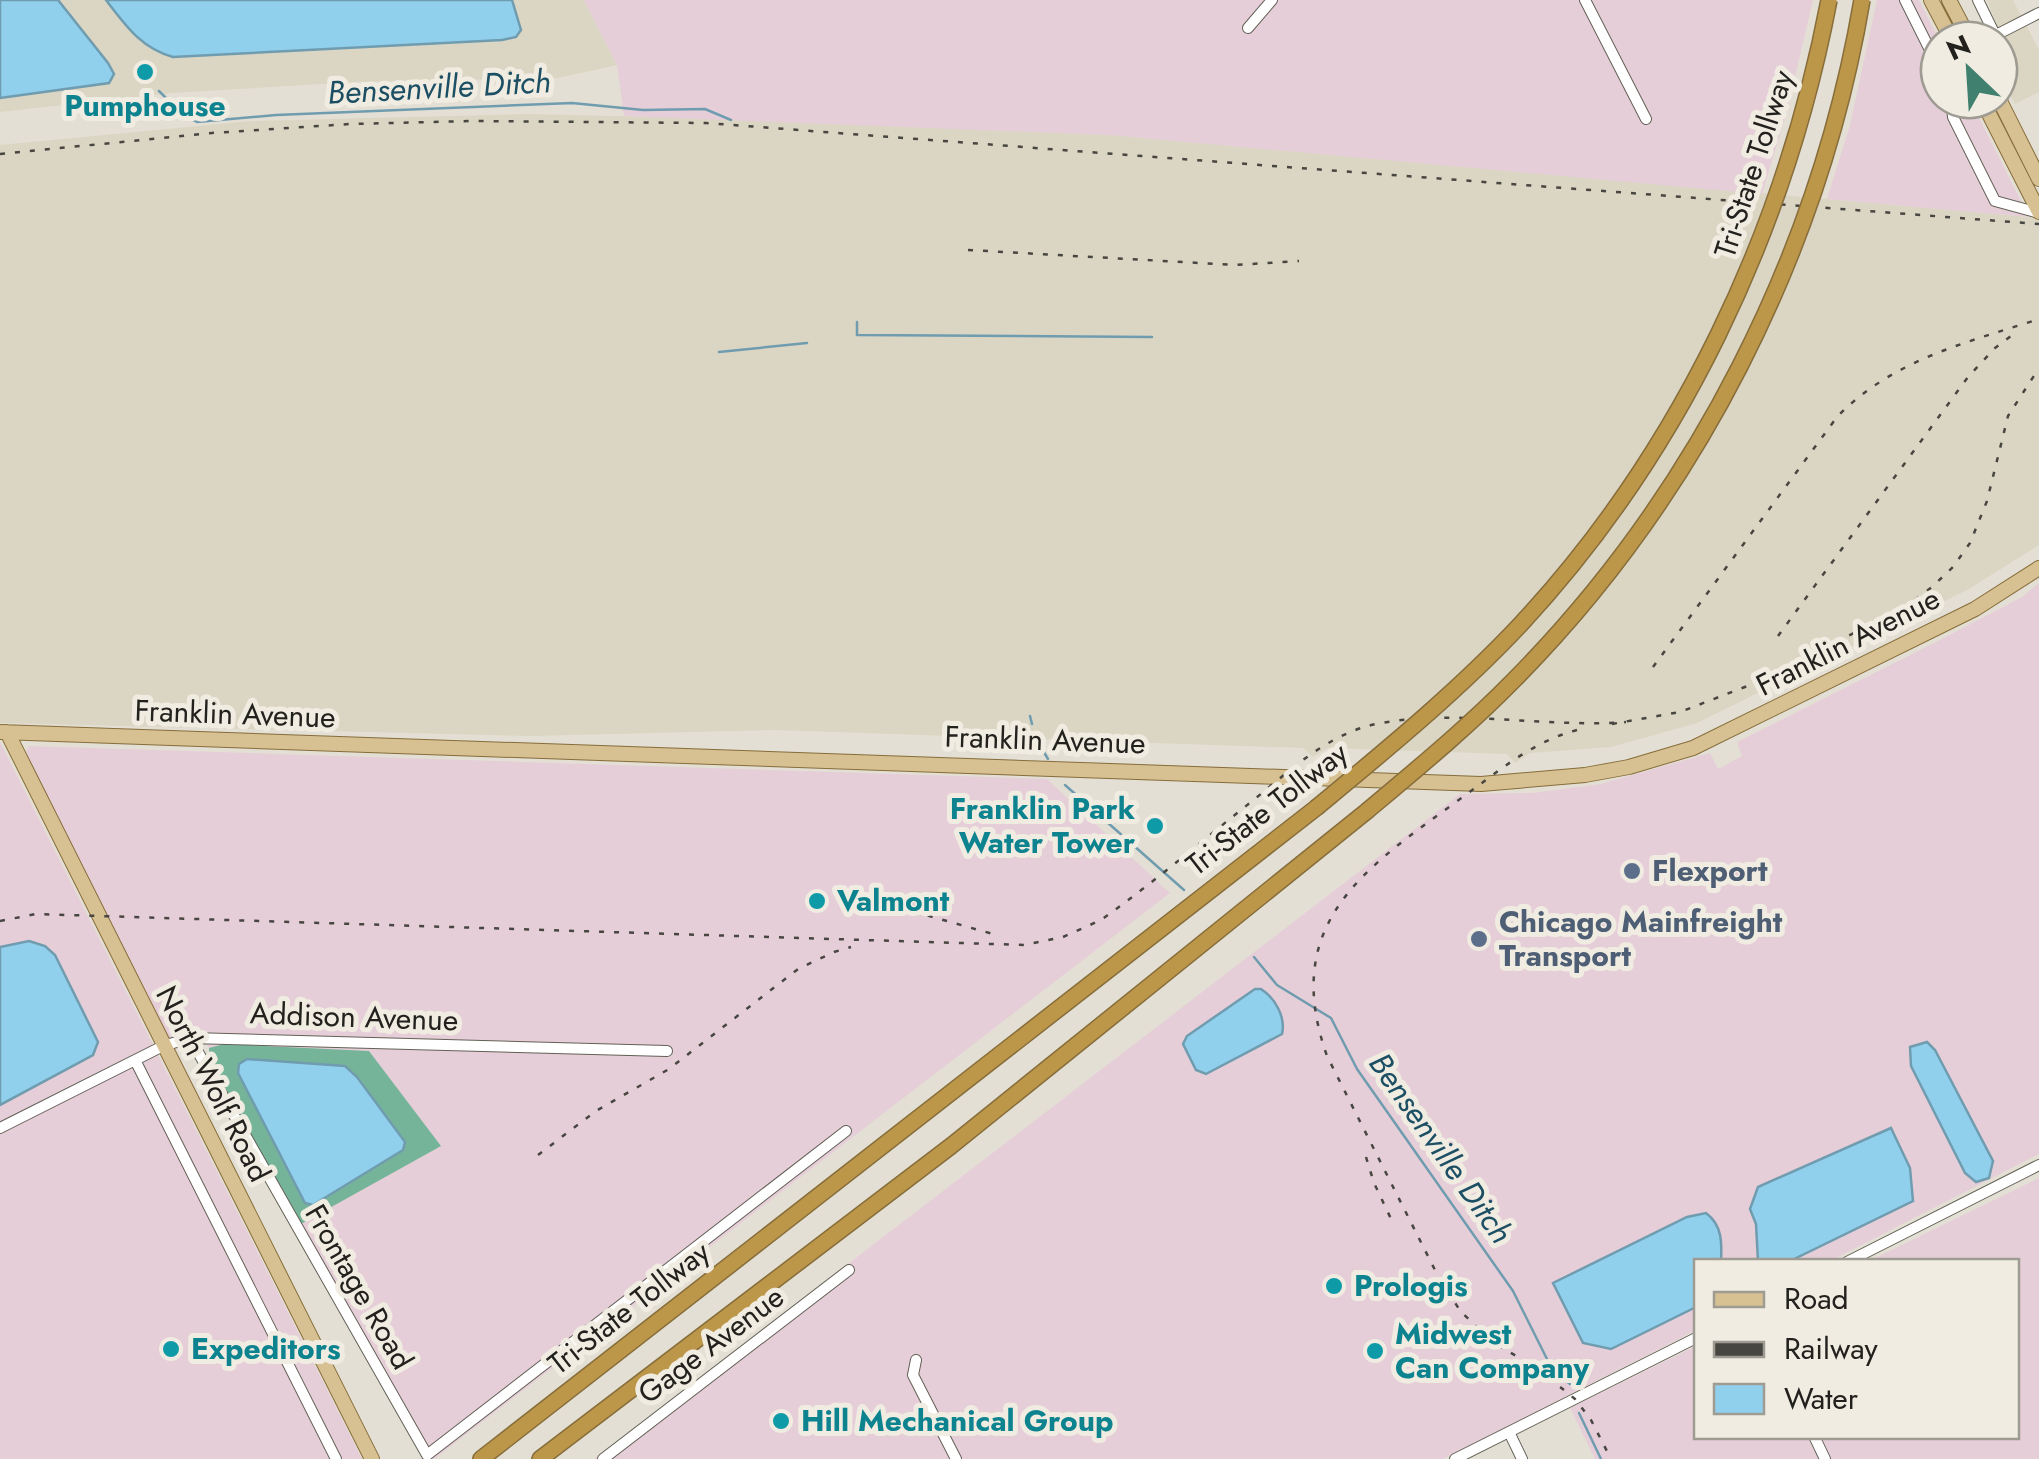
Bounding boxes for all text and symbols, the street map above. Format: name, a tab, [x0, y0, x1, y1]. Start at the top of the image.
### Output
north arrow	[1919, 20, 2019, 120]
text: N	[1940, 25, 1977, 71]
water label: Bensenville Ditch	[326, 58, 552, 116]
marker: Pumphouse	[134, 61, 156, 83]
street label: Tri-State Tollway	[1703, 64, 1804, 263]
place label: Pumphouse	[64, 84, 226, 127]
street label: Franklin Avenue	[1748, 577, 1947, 706]
street label: Franklin Avenue	[134, 689, 336, 738]
street label: Franklin Avenue	[944, 715, 1146, 764]
street label: Tri-State Tollway	[1177, 731, 1357, 885]
place label: Franklin Park Water Tower	[950, 787, 1136, 864]
marker: Franklin Park Water Tower	[1144, 815, 1166, 837]
place label: Flexport	[1652, 849, 1768, 892]
marker: Flexport	[1621, 860, 1643, 882]
place label: Valmont	[836, 879, 950, 922]
marker: Valmont	[806, 890, 828, 912]
place label: Chicago Mainfreight Transport	[1499, 900, 1783, 977]
marker: Chicago Mainfreight Transport	[1468, 928, 1490, 950]
street label: North Wolf Road	[146, 978, 281, 1189]
street label: Addison Avenue	[249, 991, 459, 1042]
water label: Bensenville Ditch	[1358, 1043, 1524, 1253]
street label: Frontage Road	[295, 1196, 424, 1377]
street label: Tri-State Tollway	[539, 1230, 719, 1384]
legend	[1694, 1259, 2019, 1439]
place label: Prologis	[1354, 1264, 1468, 1307]
street label: Gage Avenue	[629, 1275, 793, 1414]
marker: Prologis	[1323, 1275, 1345, 1297]
text: Road	[1784, 1277, 1849, 1320]
place label: Midwest Can Company	[1395, 1312, 1590, 1389]
place label: Expeditors	[191, 1327, 341, 1370]
text: Railway	[1784, 1327, 1879, 1370]
marker: Expeditors	[160, 1338, 182, 1360]
marker: Midwest Can Company	[1364, 1340, 1386, 1362]
text: Water	[1784, 1377, 1859, 1420]
place label: Hill Mechanical Group	[801, 1399, 1113, 1442]
marker: Hill Mechanical Group	[770, 1410, 792, 1432]

